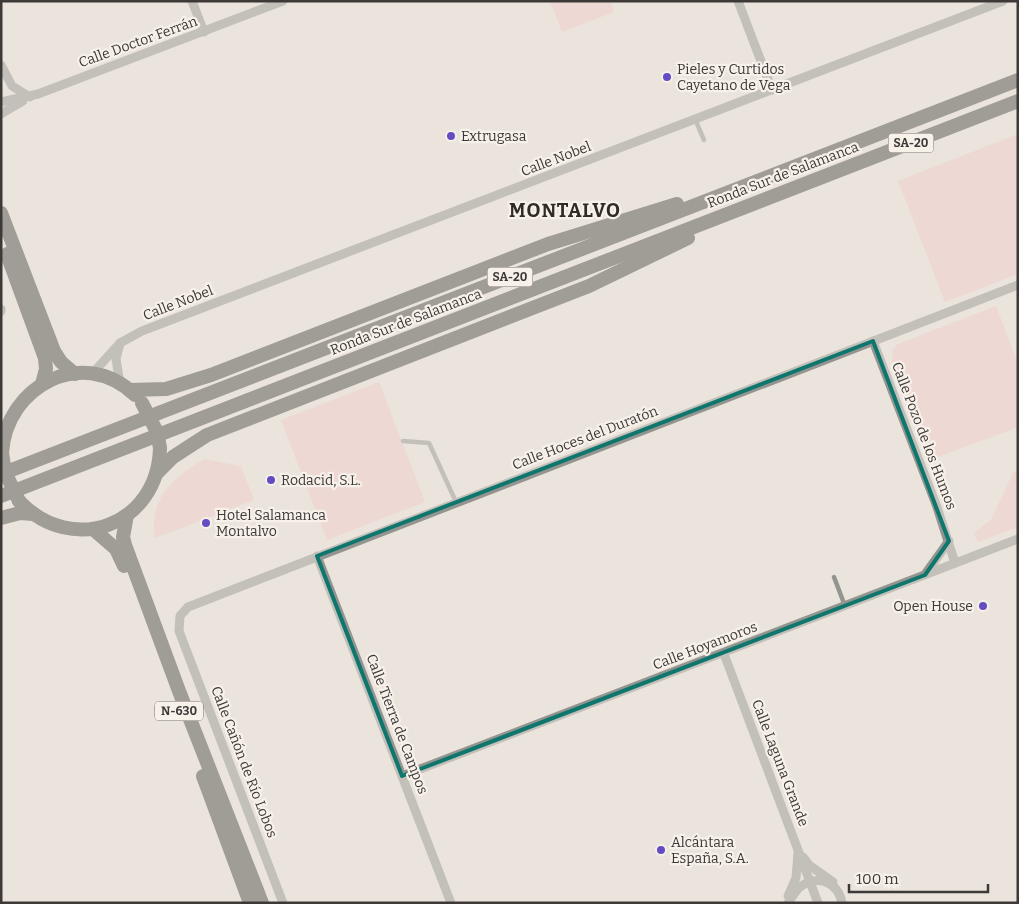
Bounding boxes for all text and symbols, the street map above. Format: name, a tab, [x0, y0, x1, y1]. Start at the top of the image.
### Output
street label: Calle Doctor Ferrán	[76, 13, 200, 71]
place label: Pieles y Curtidos Cayetano de Vega	[677, 61, 791, 94]
marker: Pieles y Curtidos Cayetano de Vega	[661, 71, 673, 83]
place label: Extrugasa	[461, 128, 527, 145]
marker: Extrugasa	[445, 130, 457, 142]
road number: SA-20	[888, 134, 934, 152]
street label: Calle Nobel	[519, 138, 593, 180]
street label: Ronda Sur de Salamanca	[705, 138, 861, 212]
district label: MONTALVO	[509, 199, 621, 222]
road number: SA-20	[488, 268, 532, 286]
street label: Calle Nobel	[141, 282, 215, 324]
street label: Ronda Sur de Salamanca	[328, 285, 484, 359]
street label: Calle Pozo de los Humos	[888, 360, 960, 512]
street label: Calle Hoces del Duratón	[510, 402, 660, 474]
place label: Rodacid, S.L.	[281, 472, 361, 489]
marker: Rodacid, S.L.	[265, 474, 277, 486]
place label: Hotel Salamanca Montalvo	[216, 507, 326, 540]
marker: Hotel Salamanca Montalvo	[200, 517, 212, 529]
place label: Open House	[893, 598, 973, 615]
marker: Open House	[977, 600, 989, 612]
street label: Calle Hoyamoros	[650, 618, 760, 674]
street label: Calle Tierra de Campos	[362, 652, 432, 796]
street label: Calle Cañón de Río Lobos	[207, 684, 281, 840]
street label: Calle Laguna Grande	[748, 697, 812, 829]
road number: N-630	[155, 701, 203, 720]
place label: Alcántara España, S.A.	[671, 834, 749, 867]
marker: Alcántara España, S.A.	[655, 844, 667, 856]
scale bar	[849, 862, 988, 894]
text: 100 m	[856, 870, 899, 888]

